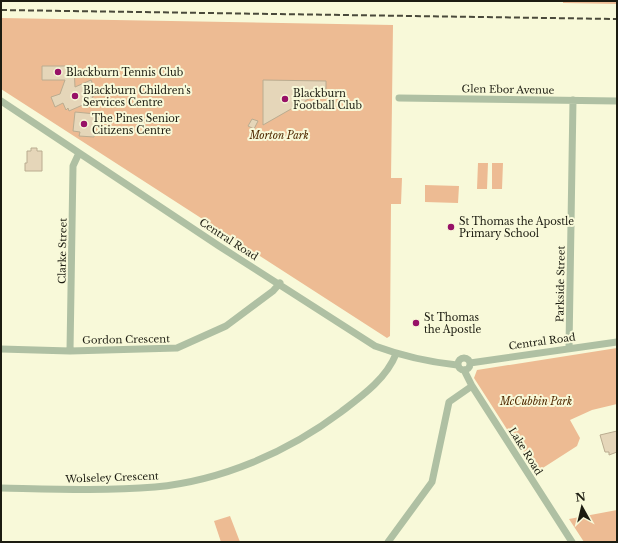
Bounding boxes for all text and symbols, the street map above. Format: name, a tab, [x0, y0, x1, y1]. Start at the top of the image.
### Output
place label: Blackburn Tennis Club	[66, 66, 184, 79]
marker: Blackburn Tennis Club	[53, 67, 63, 77]
street label: Glen Ebor Avenue	[461, 82, 555, 97]
place label: Blackburn Children's Services Centre	[83, 84, 191, 109]
place label: Blackburn Football Club	[293, 87, 363, 112]
marker: Blackburn Children's Services Centre	[70, 91, 80, 101]
marker: Blackburn Football Club	[280, 94, 290, 104]
place label: The Pines Senior Citizens Centre	[92, 112, 180, 137]
marker: The Pines Senior Citizens Centre	[79, 119, 89, 129]
park label: Morton Park	[248, 129, 309, 142]
place label: St Thomas the Apostle Primary School	[459, 215, 574, 240]
street label: Central Road	[197, 216, 261, 263]
street label: Clarke Street	[55, 218, 70, 284]
marker: St Thomas the Apostle Primary School	[446, 222, 456, 232]
street label: Parkside Street	[553, 245, 568, 322]
place label: St Thomas the Apostle	[424, 311, 481, 336]
marker: St Thomas the Apostle	[411, 318, 421, 328]
street label: Central Road	[508, 330, 577, 353]
street label: Gordon Crescent	[82, 332, 170, 347]
park label: McCubbin Park	[499, 395, 572, 408]
street label: Lake Road	[506, 425, 545, 478]
street label: Wolseley Crescent	[64, 469, 159, 486]
north arrow	[562, 487, 602, 527]
text: N	[575, 489, 587, 505]

